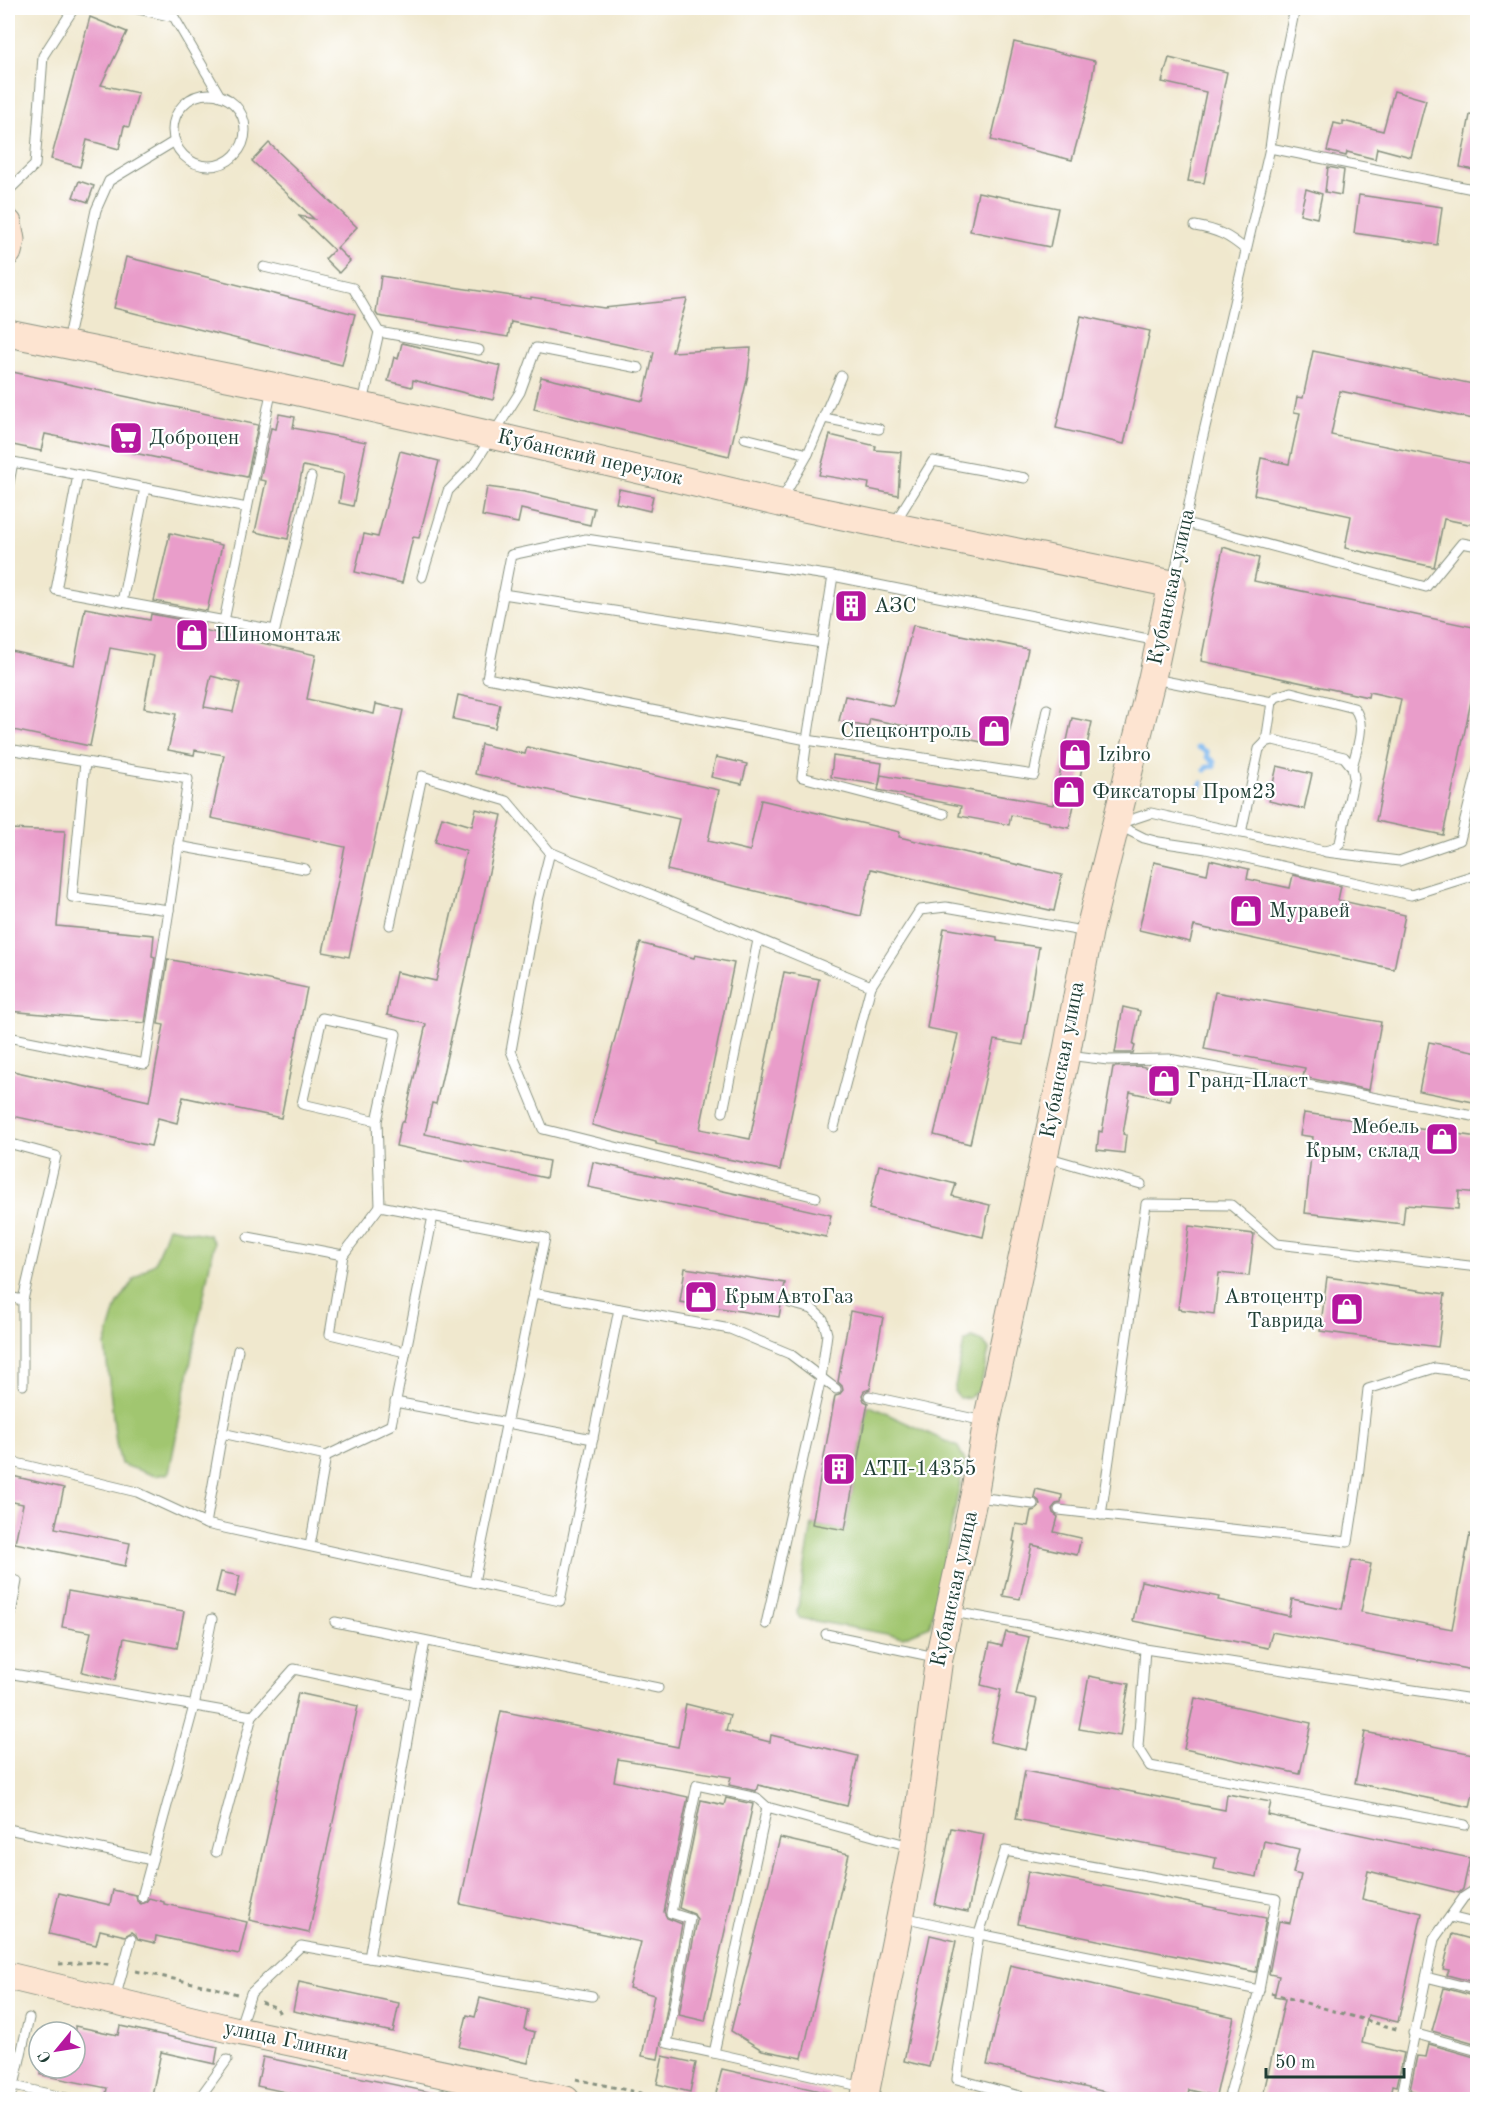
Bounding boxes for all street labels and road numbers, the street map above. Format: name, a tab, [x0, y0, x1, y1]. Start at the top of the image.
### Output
street label: Кубанский переулок	[495, 426, 685, 490]
street label: Кубанская улица	[1145, 507, 1199, 667]
street label: Кубанская улица	[1037, 980, 1089, 1140]
street label: Кубанская улица	[928, 1509, 982, 1669]
street label: улица Глинки	[222, 2018, 350, 2064]

